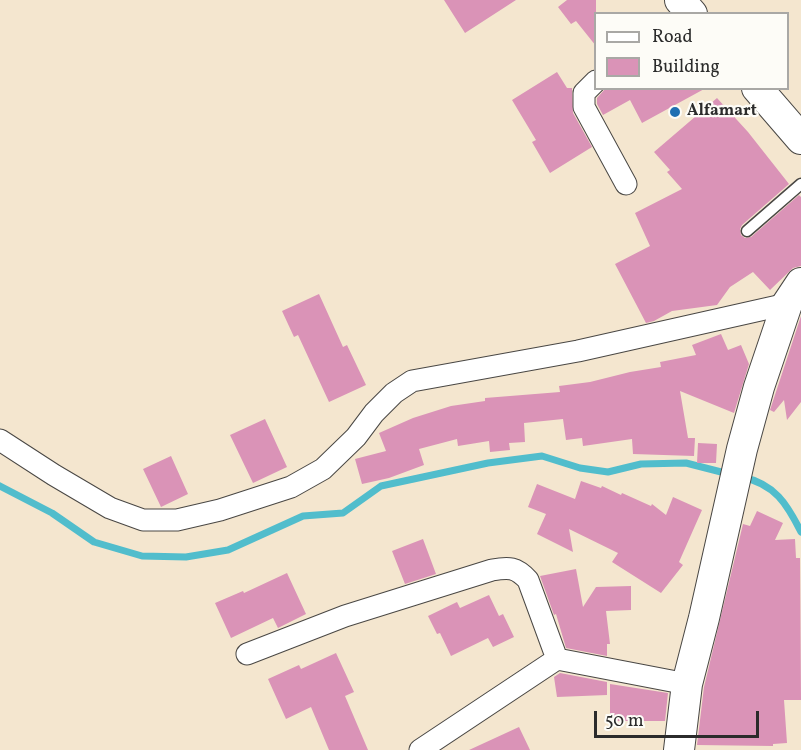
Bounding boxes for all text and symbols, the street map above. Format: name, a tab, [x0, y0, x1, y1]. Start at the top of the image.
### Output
legend	[594, 12, 789, 90]
text: Road	[652, 25, 693, 50]
text: Building	[652, 55, 720, 80]
place label: Alfamart	[687, 102, 757, 122]
marker: Alfamart	[668, 105, 682, 119]
scale bar	[597, 699, 762, 737]
text: 50 m	[605, 709, 644, 734]

